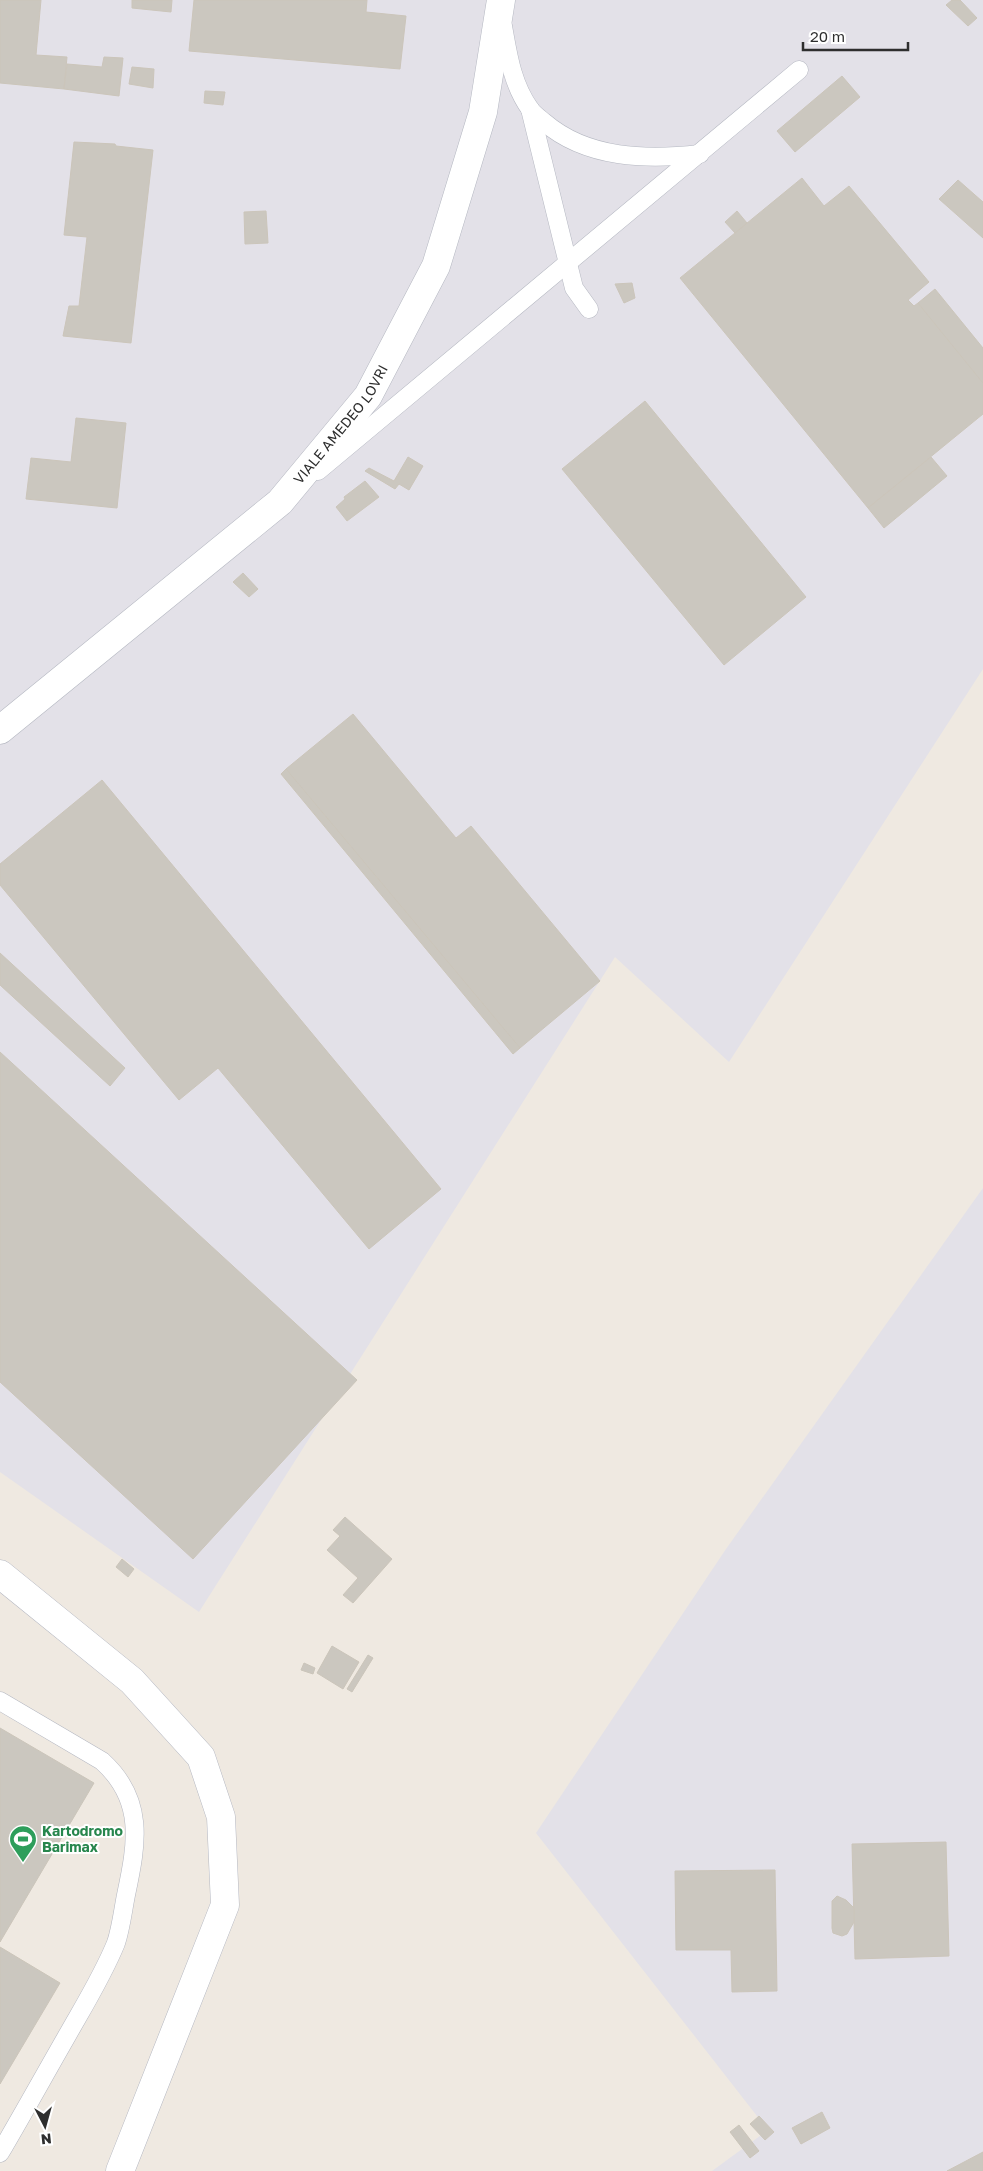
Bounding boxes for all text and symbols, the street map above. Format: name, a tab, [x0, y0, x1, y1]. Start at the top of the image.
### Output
scale bar	[803, 20, 908, 52]
text: 20 m	[810, 27, 845, 45]
street label: VIALE AMEDEO LOVRI	[290, 361, 391, 487]
place label: Kartodromo Barimax	[42, 1822, 123, 1855]
sports icon: Kartodromo Barimax	[8, 1824, 38, 1863]
north arrow	[20, 2101, 70, 2151]
text: N	[40, 2130, 53, 2148]

